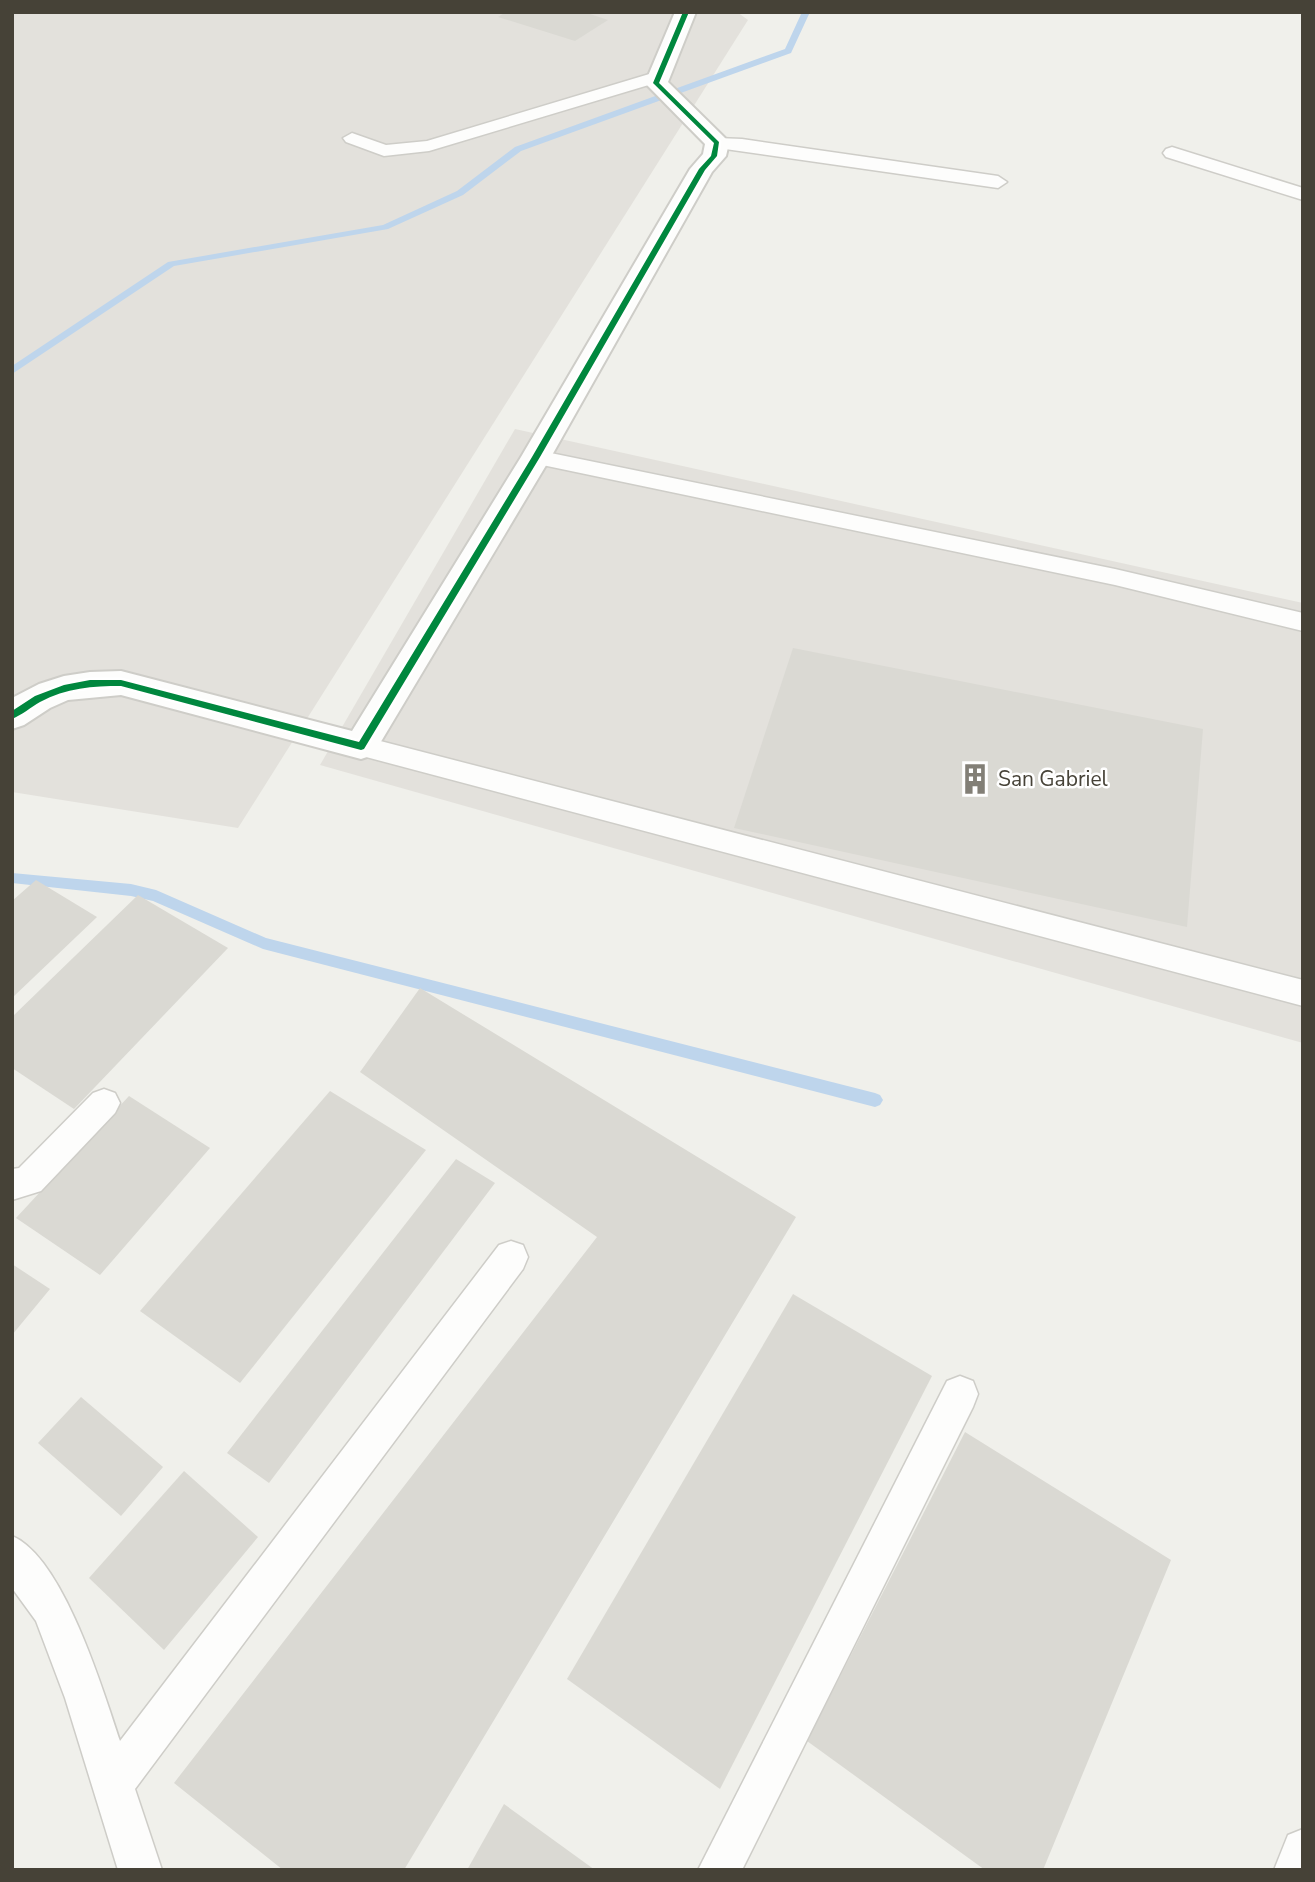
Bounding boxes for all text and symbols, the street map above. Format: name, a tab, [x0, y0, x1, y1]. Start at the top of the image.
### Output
building icon: San Gabriel	[958, 762, 992, 796]
place label: San Gabriel	[998, 765, 1109, 793]

